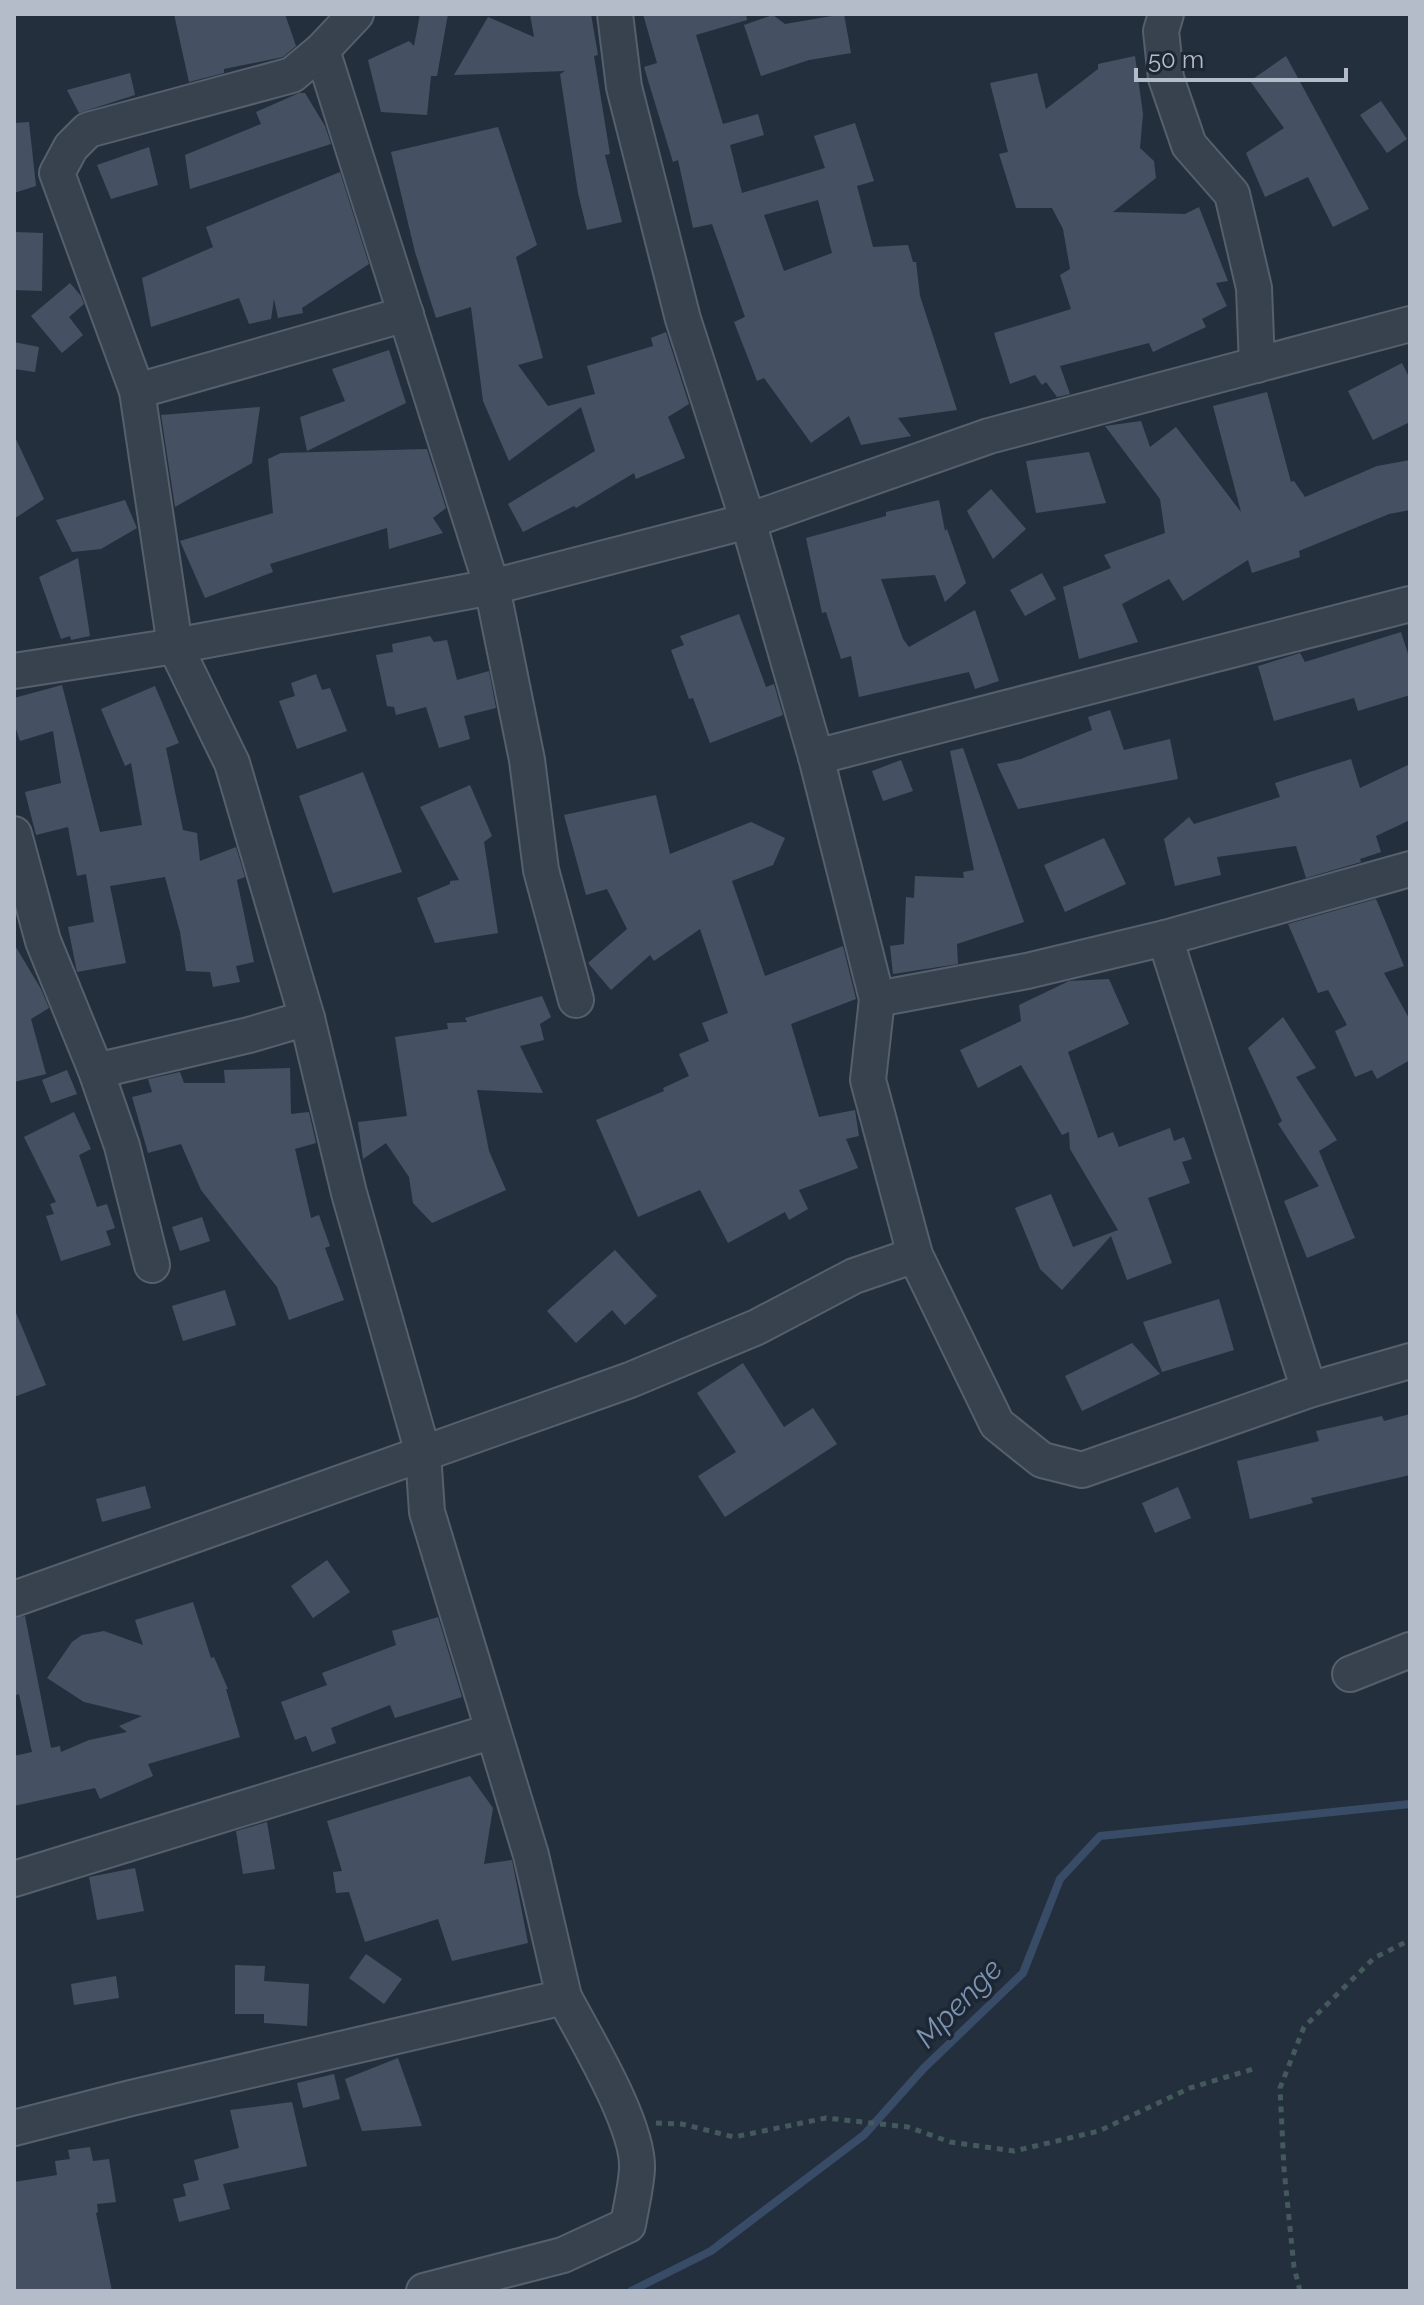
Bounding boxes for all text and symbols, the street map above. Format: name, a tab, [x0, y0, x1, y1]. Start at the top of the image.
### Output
scale bar	[1136, 32, 1346, 82]
text: 50 m	[1148, 45, 1204, 74]
water label: Mpenge	[908, 1951, 1009, 2054]

